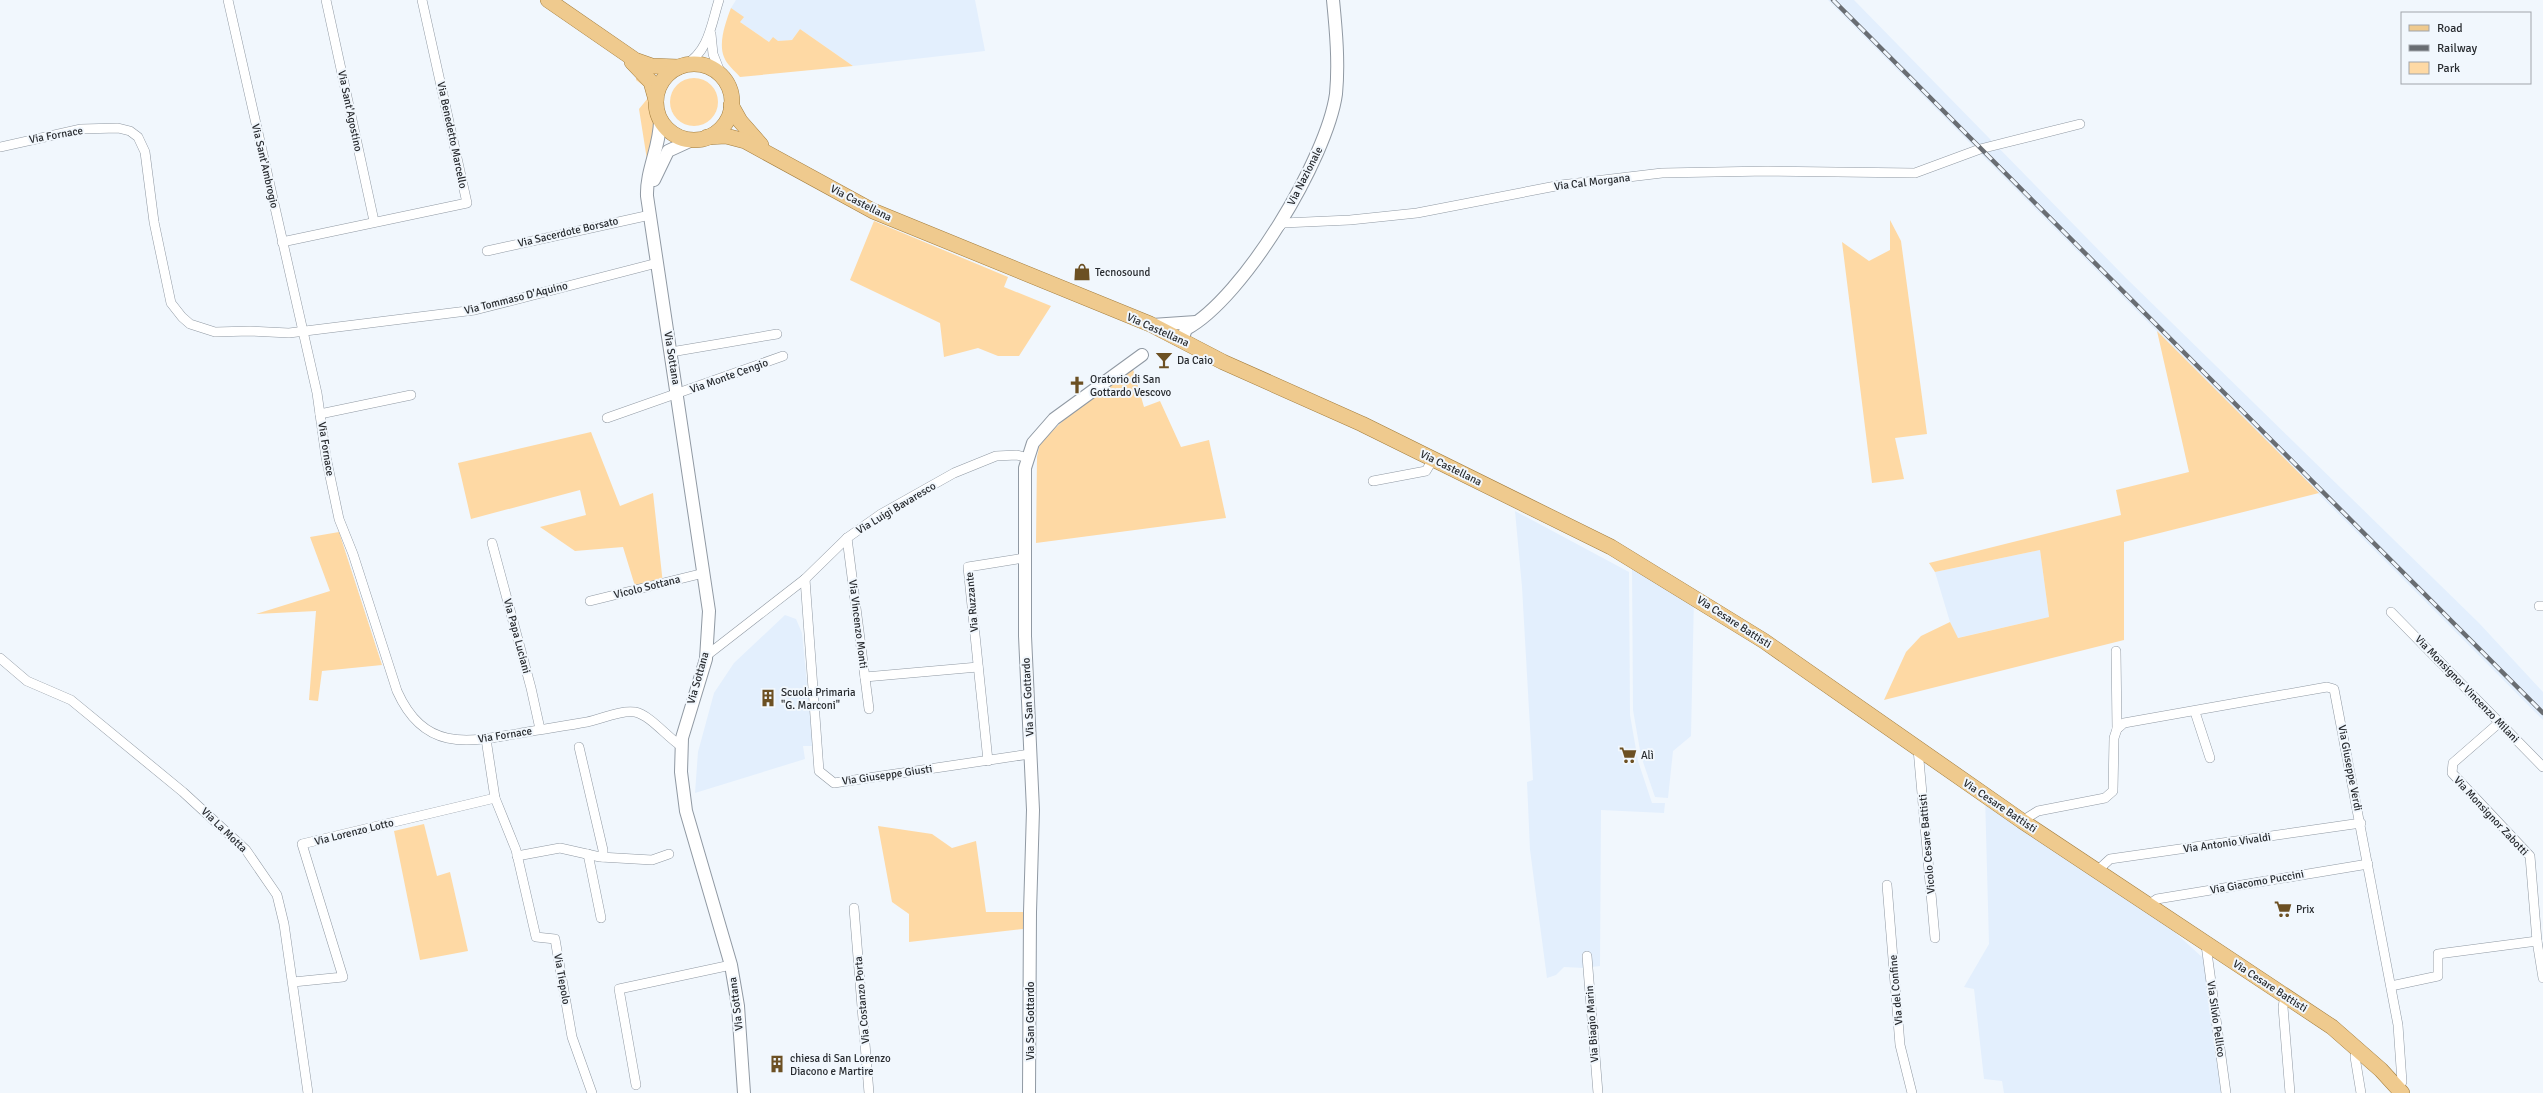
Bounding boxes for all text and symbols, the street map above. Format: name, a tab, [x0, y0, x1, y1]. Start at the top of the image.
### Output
legend	[2401, 12, 2531, 84]
text: Road	[2437, 21, 2463, 36]
text: Railway	[2437, 41, 2477, 56]
text: Park	[2437, 61, 2460, 76]
street label: Via Sant'Agostino	[335, 69, 365, 153]
street label: Via Benedetto Marcello	[434, 80, 470, 190]
street label: Via Sant'Ambrogio	[249, 122, 281, 210]
street label: Via Fornace	[28, 124, 84, 146]
street label: Via Nazionale	[1285, 144, 1325, 208]
street label: Via Cal Morgana	[1553, 171, 1631, 193]
street label: Via Castellana	[828, 182, 894, 224]
street label: Via Sacerdote Borsato	[516, 214, 620, 250]
shop icon: Tecnosound	[1072, 262, 1092, 282]
place label: Tecnosound	[1095, 266, 1150, 279]
street label: Via Tommaso D'Aquino	[463, 279, 569, 317]
street label: Via Castellana	[1125, 310, 1192, 350]
street label: Via Sottana	[661, 330, 683, 386]
bar icon: Da Caio	[1154, 350, 1174, 370]
place label: Da Caio	[1177, 354, 1213, 367]
street label: Via Monte Cengio	[688, 356, 770, 396]
place label: Oratorio di San Gottardo Vescovo	[1090, 373, 1172, 399]
church icon: Oratorio di San Gottardo Vescovo	[1067, 375, 1087, 395]
street label: Via Fornace	[315, 421, 337, 477]
street label: Via Castellana	[1418, 447, 1484, 489]
street label: Via Luigi Bavaresco	[854, 479, 938, 537]
street label: Via Ruzzante	[963, 571, 981, 633]
street label: Vicolo Sottana	[612, 572, 682, 602]
street label: Via Vincenzo Monti	[846, 579, 870, 669]
street label: Via Cesare Battisti	[1694, 593, 1774, 651]
street label: Via Papa Luciani	[501, 597, 533, 675]
street label: Via Monsignor Vincenzo Milani	[2412, 633, 2522, 745]
street label: Via Sottana	[684, 650, 712, 706]
street label: Via San Gottardo	[1019, 657, 1037, 737]
place label: Scuola Primaria "G. Marconi"	[781, 686, 856, 712]
building icon: Scuola Primaria "G. Marconi"	[758, 688, 778, 708]
street label: Via Fornace	[477, 724, 533, 746]
street label: Via Giuseppe Verdi	[2335, 724, 2365, 812]
supermarket icon: Alì	[1618, 745, 1638, 765]
place label: Alì	[1641, 749, 1654, 762]
street label: Via Giuseppe Giusti	[841, 762, 933, 788]
street label: Via Monsignor Zabotti	[2451, 774, 2531, 858]
street label: Via Cesare Battisti	[1961, 777, 2039, 835]
street label: Vicolo Cesare Battisti	[1916, 793, 1938, 894]
street label: Via La Motta	[198, 805, 250, 855]
street label: Via Lorenzo Lotto	[313, 816, 395, 848]
street label: Via Antonio Vivaldi	[2182, 830, 2272, 856]
street label: Via Giacomo Puccini	[2209, 867, 2305, 897]
supermarket icon: Prix	[2273, 899, 2293, 919]
place label: Prix	[2296, 903, 2314, 916]
street label: Via Tiepolo	[551, 952, 573, 1006]
street label: Via del Confine	[1886, 954, 1906, 1026]
street label: Via Costanzo Porta	[852, 955, 872, 1044]
street label: Via Cesare Battisti	[2230, 957, 2310, 1015]
street label: Via Sottana	[726, 976, 746, 1032]
street label: Via Silvio Pellico	[2204, 980, 2228, 1058]
street label: Via San Gottardo	[1024, 981, 1037, 1060]
street label: Via Biagio Marin	[1583, 985, 1601, 1063]
place label: chiesa di San Lorenzo Diacono e Martire	[790, 1052, 891, 1078]
building icon: chiesa di San Lorenzo Diacono e Martire	[767, 1054, 787, 1074]

